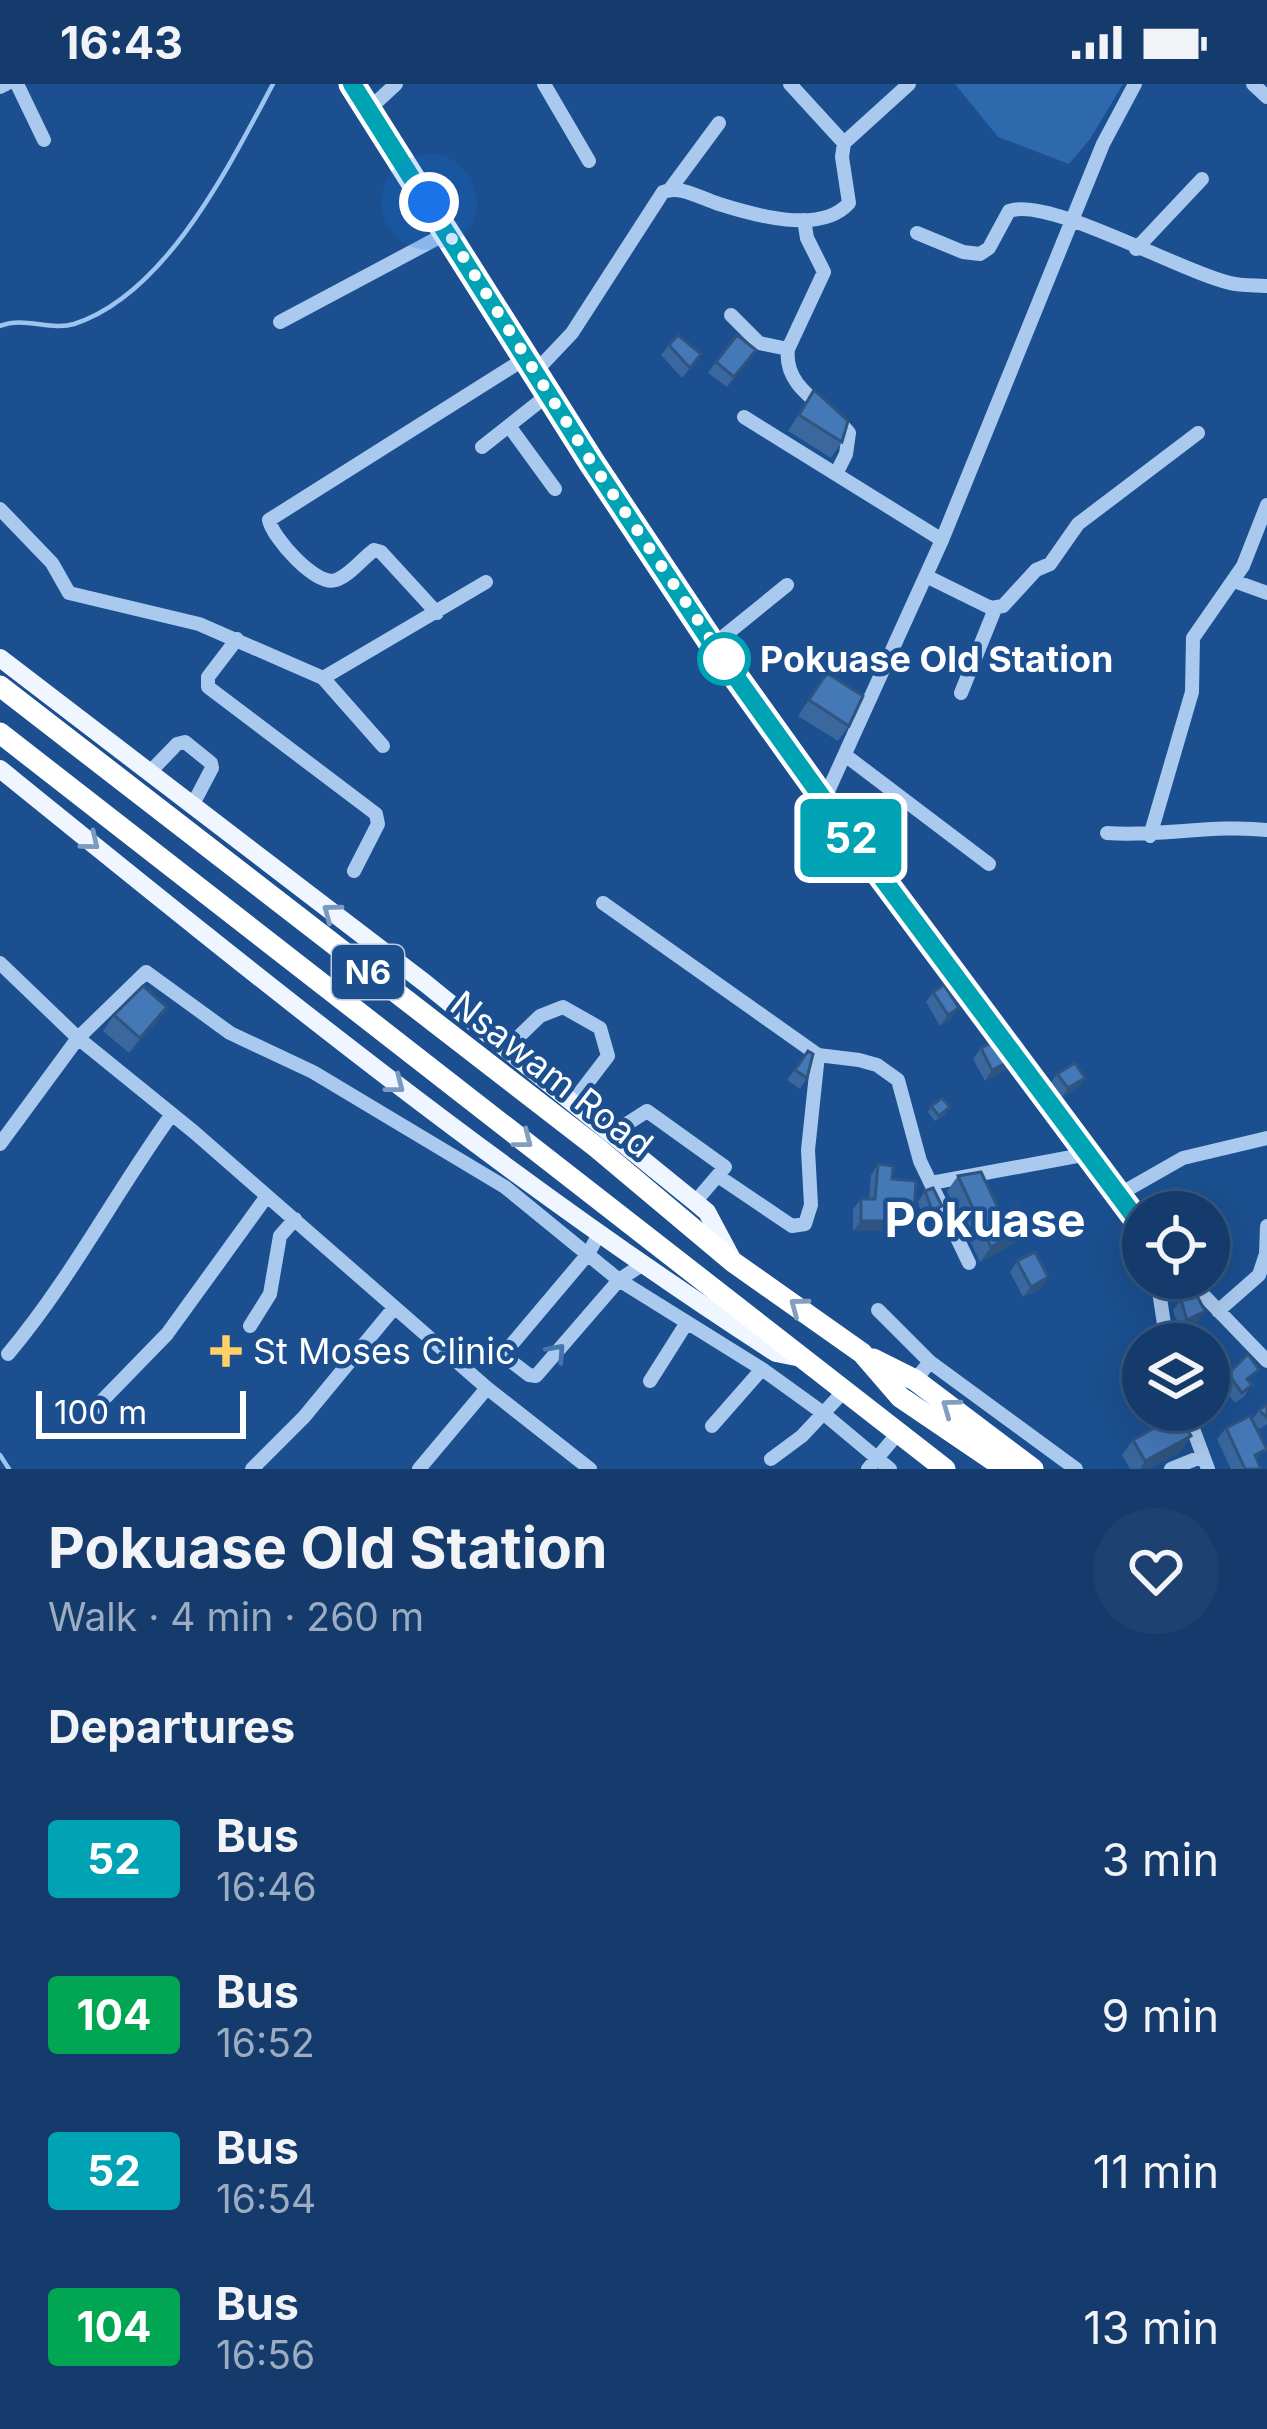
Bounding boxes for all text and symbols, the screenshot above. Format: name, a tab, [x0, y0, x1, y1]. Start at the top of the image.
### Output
text: 16:43	[60, 15, 183, 70]
your location	[399, 172, 459, 232]
marker: Pokuase Old Station	[699, 634, 749, 684]
place label: Pokuase Old Station	[760, 637, 1113, 681]
line badge: 52	[797, 799, 905, 877]
text: 52	[824, 812, 878, 863]
one-way arrow	[77, 828, 99, 850]
one-way arrow	[323, 905, 345, 926]
road number: N6	[332, 945, 404, 999]
street label: Nsawam Road	[442, 981, 662, 1167]
one-way arrow	[383, 1071, 404, 1093]
one-way arrow	[510, 1126, 532, 1147]
district label: Pokuase	[884, 1190, 1086, 1249]
map controls	[1122, 1191, 1230, 1431]
button: locate	[1122, 1191, 1230, 1299]
one-way arrow	[790, 1299, 811, 1321]
button: layers	[1122, 1323, 1230, 1431]
place label: St Moses Clinic	[253, 1329, 516, 1373]
marker: St Moses Clinic	[210, 1335, 242, 1367]
one-way arrow	[543, 1345, 564, 1366]
scale bar	[36, 1385, 246, 1438]
text: 100 m	[54, 1392, 147, 1432]
one-way arrow	[942, 1399, 963, 1421]
button: heart	[1093, 1508, 1219, 1634]
text: Pokuase Old Station	[48, 1513, 608, 1582]
text: Walk · 4 min · 260 m	[48, 1593, 424, 1640]
text: Departures	[48, 1699, 295, 1754]
text: Bus	[216, 1808, 299, 1863]
text: 3 min	[1102, 1832, 1219, 1887]
text: 52	[87, 1833, 141, 1884]
text: 16:46	[216, 1863, 317, 1910]
text: Bus	[216, 1964, 299, 2019]
text: 9 min	[1102, 1988, 1219, 2043]
text: 104	[77, 1989, 151, 2040]
text: 16:52	[216, 2019, 315, 2066]
text: Bus	[216, 2120, 299, 2175]
text: 11 min	[1093, 2144, 1219, 2199]
text: 52	[87, 2145, 141, 2196]
text: 16:54	[216, 2175, 316, 2222]
text: Bus	[216, 2276, 299, 2331]
text: 13 min	[1083, 2300, 1219, 2355]
text: 104	[77, 2301, 151, 2352]
text: 16:56	[216, 2331, 315, 2378]

